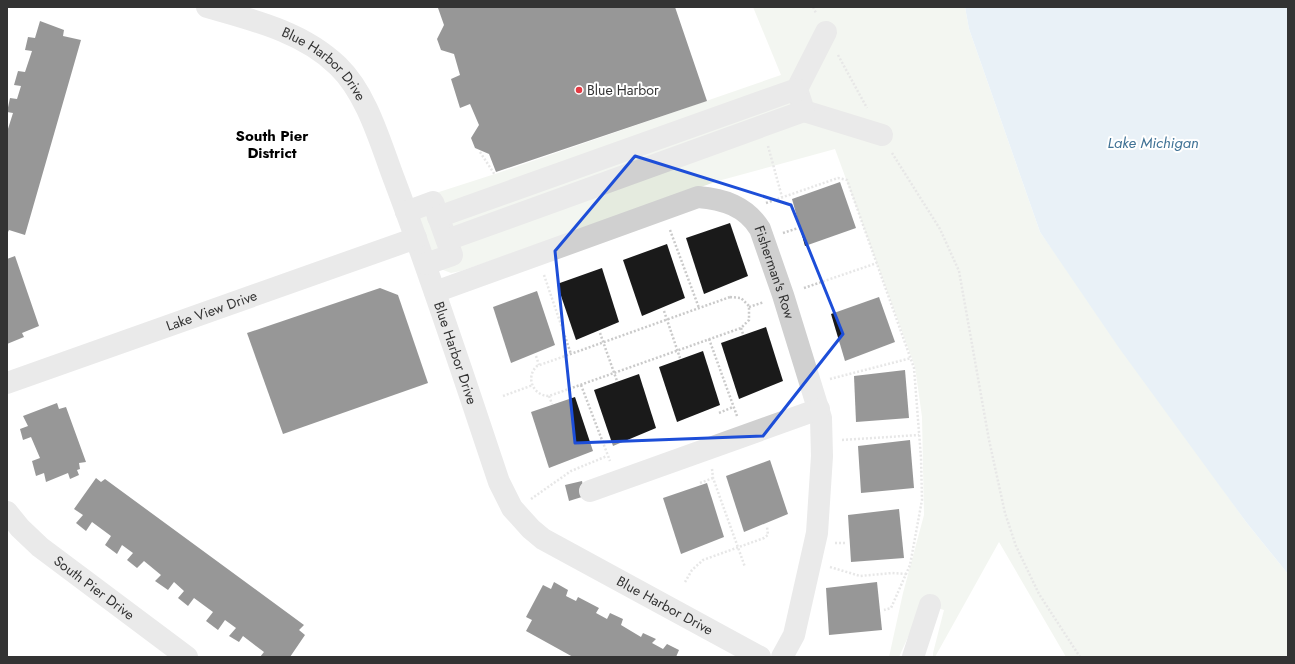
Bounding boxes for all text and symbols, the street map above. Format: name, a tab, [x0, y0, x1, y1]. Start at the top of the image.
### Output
street label: Blue Harbor Drive	[279, 22, 371, 104]
place label: Blue Harbor	[587, 80, 659, 100]
marker: Blue Harbor	[574, 85, 584, 95]
district label: South Pier District	[236, 125, 309, 164]
water label: Lake Michigan	[1107, 132, 1199, 154]
street label: Fisherman's Row	[750, 223, 800, 322]
street label: Lake View Drive	[163, 285, 260, 336]
street label: Blue Harbor Drive	[429, 299, 482, 407]
street label: South Pier Drive	[50, 551, 139, 624]
street label: Blue Harbor Drive	[613, 571, 717, 640]

